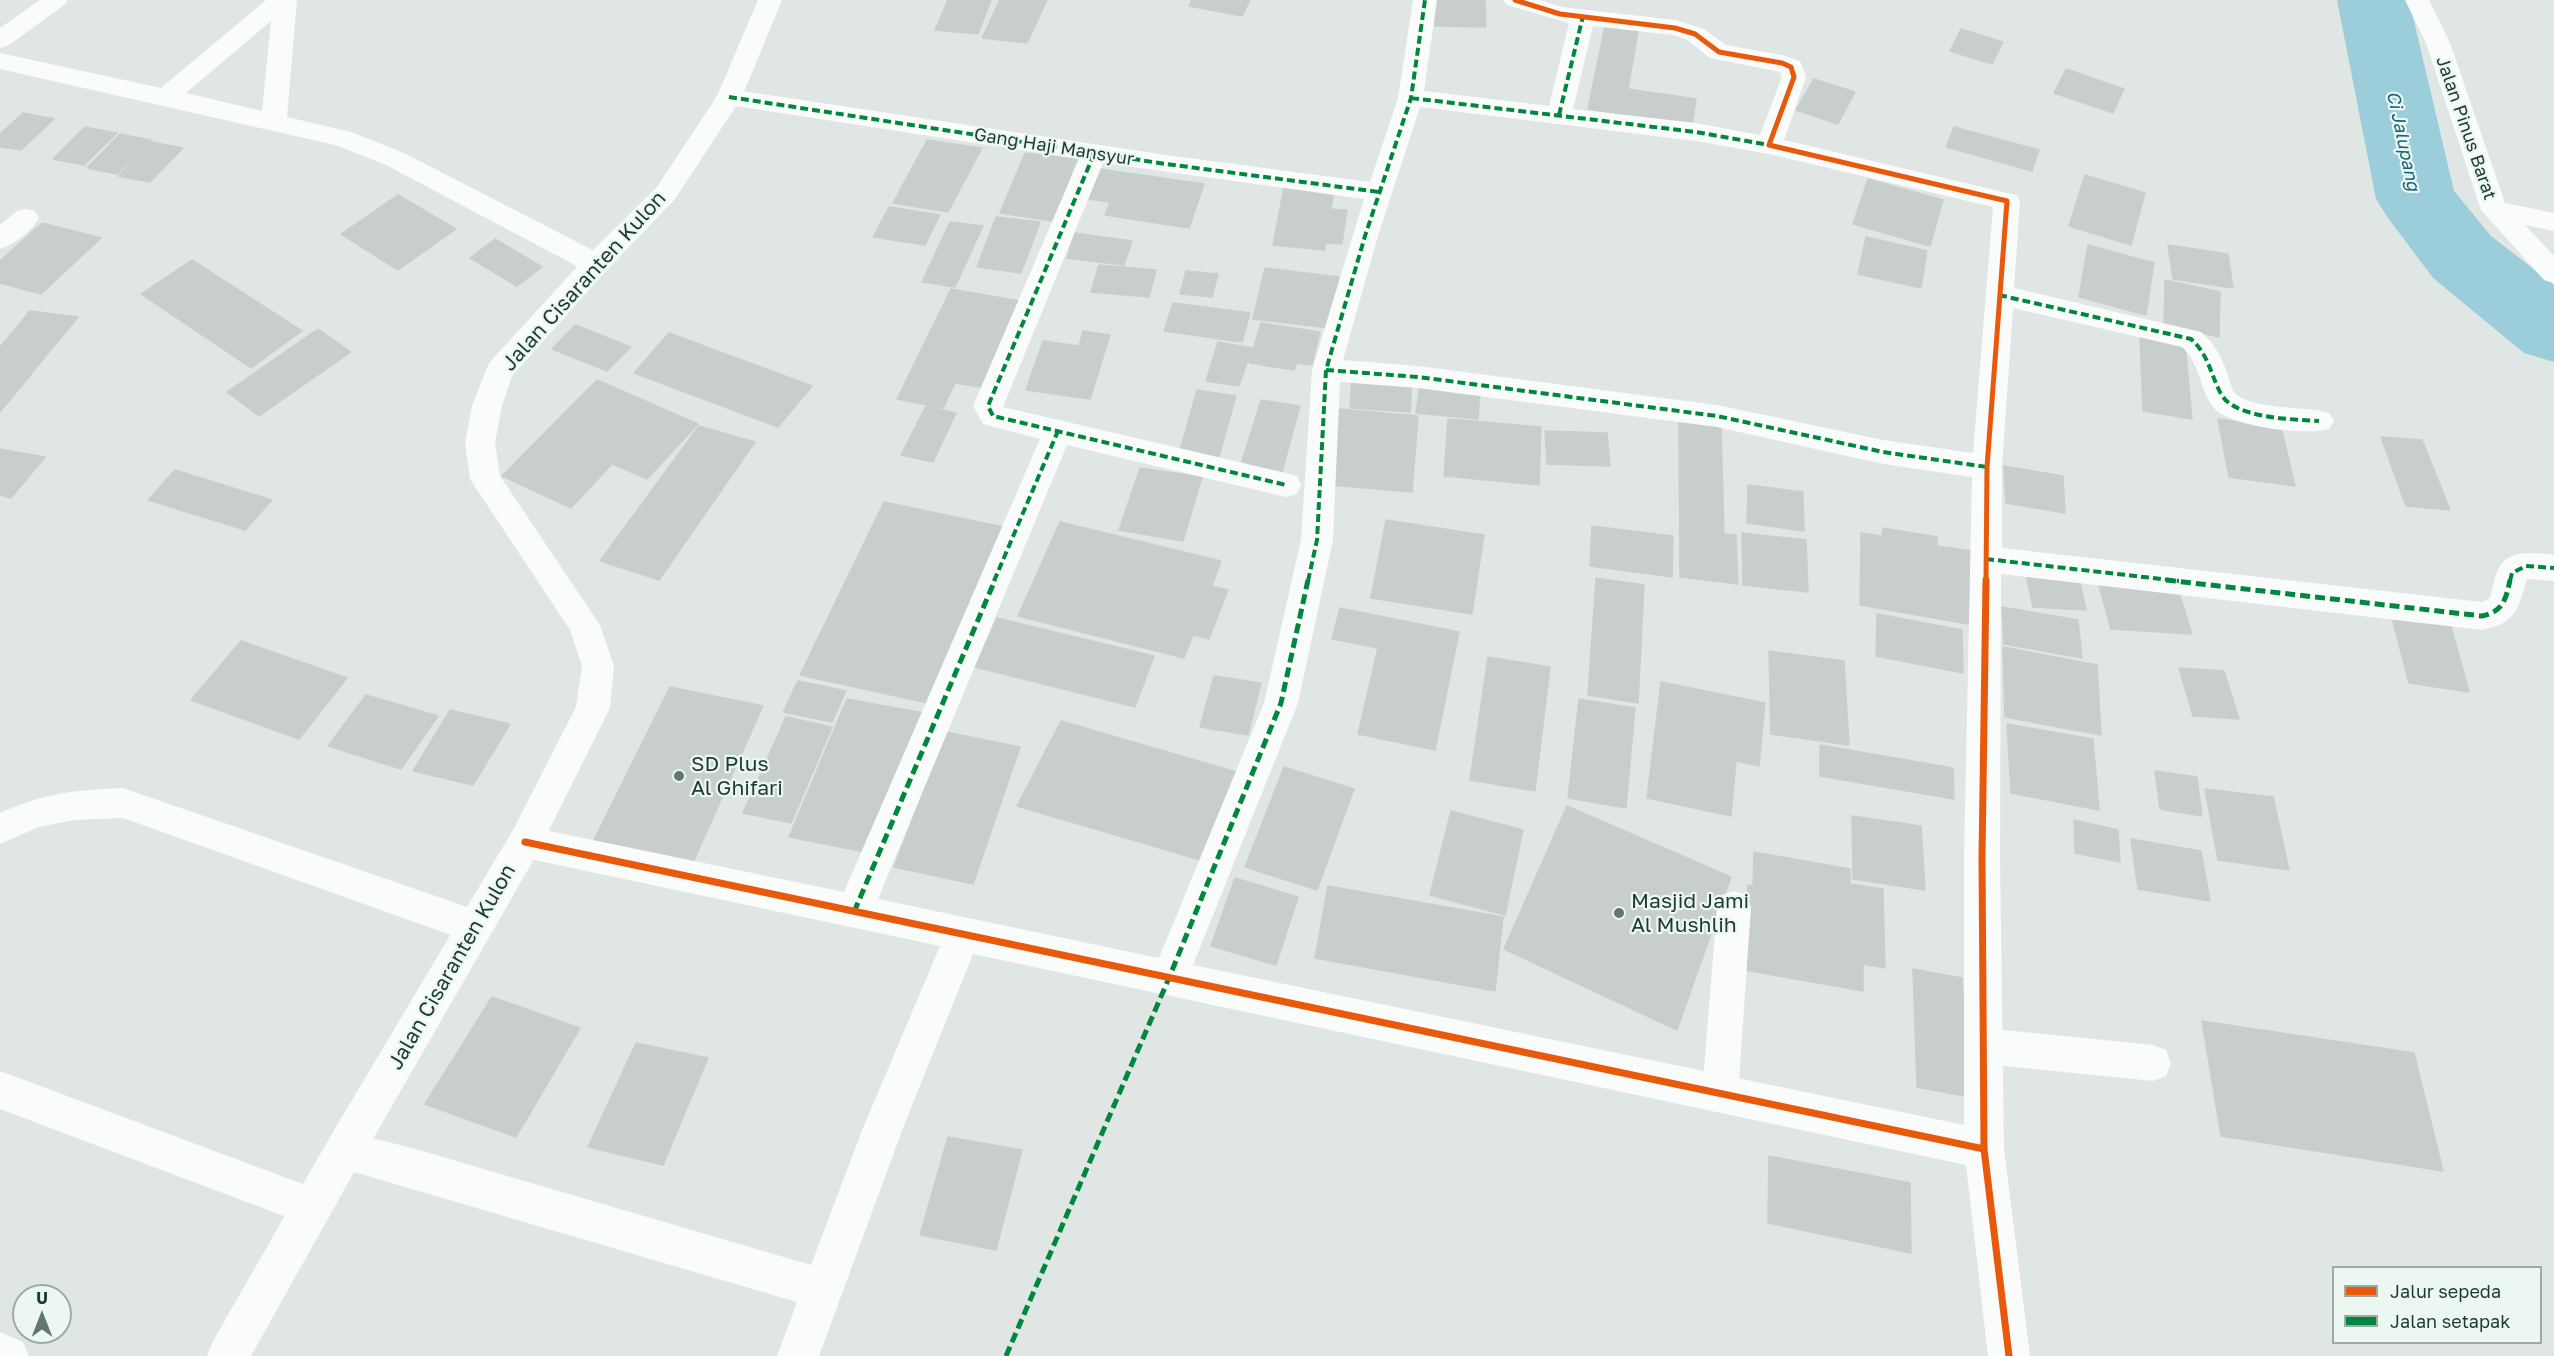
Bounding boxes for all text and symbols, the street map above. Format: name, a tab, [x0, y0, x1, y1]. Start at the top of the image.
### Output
street label: Jalan Pinus Barat	[2431, 53, 2501, 203]
water label: Ci Jalupang	[2382, 89, 2424, 193]
street label: Gang Haji Mansyur	[972, 124, 1136, 170]
street label: Jalan Cisaranten Kulon	[497, 186, 671, 376]
place label: SD Plus Al Ghifari	[691, 751, 783, 801]
marker: SD Plus Al Ghifari	[672, 769, 686, 783]
street label: Jalan Cisaranten Kulon	[383, 860, 521, 1074]
place label: Masjid Jami Al Mushlih	[1631, 888, 1749, 938]
marker: Masjid Jami Al Mushlih	[1612, 906, 1626, 920]
legend	[2332, 1266, 2542, 1344]
text: Jalur sepeda	[2390, 1280, 2501, 1302]
north arrow	[12, 1284, 72, 1344]
text: U	[36, 1288, 48, 1308]
text: Jalan setapak	[2390, 1310, 2510, 1332]

